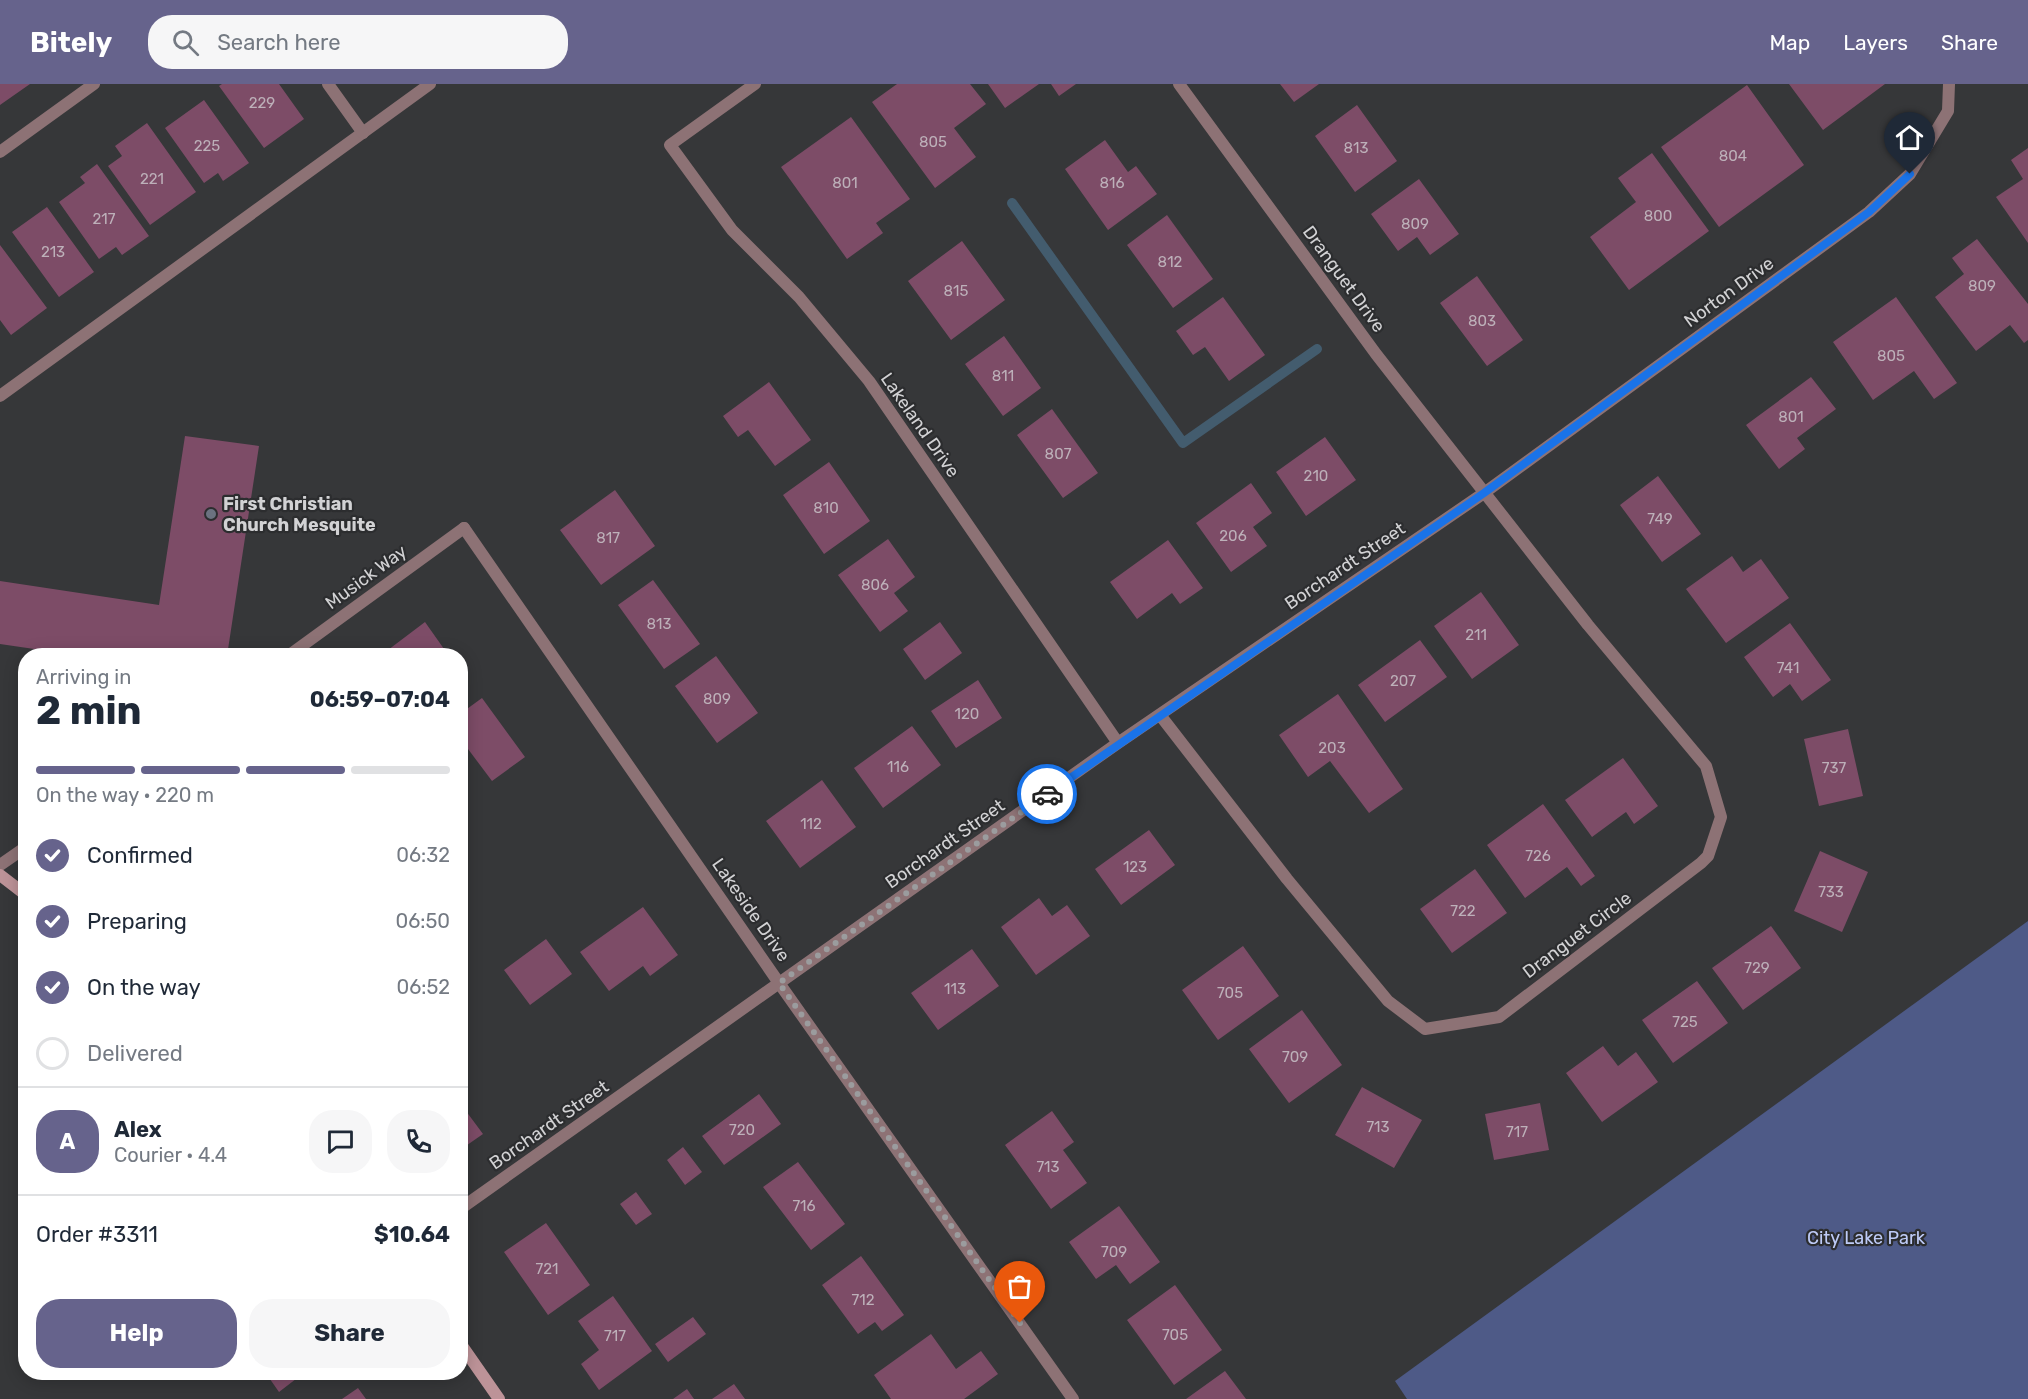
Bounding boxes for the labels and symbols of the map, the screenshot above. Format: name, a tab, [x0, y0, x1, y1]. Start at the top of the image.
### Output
house number: 229	[249, 94, 275, 112]
pin	[1884, 112, 1935, 174]
house number: 805	[919, 133, 947, 151]
house number: 225	[194, 137, 220, 155]
house number: 813	[1344, 139, 1368, 157]
house number: 804	[1719, 147, 1747, 165]
house number: 221	[140, 170, 164, 188]
house number: 801	[832, 174, 858, 192]
house number: 816	[1099, 174, 1125, 192]
house number: 800	[1644, 207, 1672, 225]
house number: 217	[93, 210, 116, 228]
house number: 809	[1401, 215, 1429, 233]
street label: Dranguet Drive	[1298, 221, 1390, 337]
house number: 213	[41, 243, 65, 261]
street label: Norton Drive	[1680, 252, 1778, 332]
house number: 812	[1158, 253, 1183, 271]
house number: 809	[1968, 277, 1996, 295]
house number: 815	[944, 282, 969, 300]
house number: 803	[1468, 312, 1496, 330]
house number: 805	[1877, 347, 1905, 365]
house number: 811	[992, 367, 1014, 385]
street label: Lakeland Drive	[876, 368, 964, 482]
house number: 801	[1778, 408, 1804, 426]
house number: 807	[1045, 445, 1072, 463]
house number: 210	[1304, 467, 1328, 485]
place label: First Christian Church Mesquite	[223, 493, 376, 536]
house number: 810	[813, 499, 839, 517]
marker: First Christian Church Mesquite	[204, 507, 218, 521]
house number: 749	[1647, 510, 1673, 528]
street label: Borchardt Street	[1281, 518, 1409, 614]
house number: 206	[1219, 527, 1247, 545]
house number: 817	[596, 529, 620, 547]
street label: Musick Way	[321, 540, 411, 614]
house number: 806	[861, 576, 889, 594]
house number: 813	[647, 615, 671, 633]
house number: 211	[1465, 626, 1487, 644]
house number: 741	[1777, 659, 1799, 677]
house number: 207	[1390, 672, 1416, 690]
house number: 809	[703, 690, 731, 708]
house number: 120	[955, 705, 979, 723]
house number: 203	[1318, 739, 1346, 757]
house number: 116	[887, 758, 909, 776]
house number: 737	[1822, 759, 1847, 777]
courier	[1017, 764, 1077, 824]
street label: Borchardt Street	[881, 795, 1009, 893]
house number: 112	[800, 815, 822, 833]
house number: 726	[1525, 847, 1551, 865]
street label: Lakeside Drive	[707, 854, 795, 966]
house number: 123	[1123, 858, 1147, 876]
house number: 733	[1818, 883, 1844, 901]
street label: Dranguet Circle	[1518, 887, 1636, 983]
house number: 722	[1450, 902, 1476, 920]
house number: 729	[1744, 959, 1770, 977]
house number: 113	[944, 980, 966, 998]
house number: 705	[1217, 984, 1243, 1002]
house number: 725	[1672, 1013, 1698, 1031]
house number: 709	[1282, 1048, 1308, 1066]
street label: Borchardt Street	[485, 1076, 613, 1174]
house number: 713	[1366, 1118, 1390, 1136]
house number: 720	[729, 1121, 755, 1139]
house number: 717	[1506, 1123, 1528, 1141]
house number: 713	[1036, 1158, 1060, 1176]
house number: 716	[792, 1197, 816, 1215]
park label: City Lake Park	[1807, 1227, 1926, 1249]
house number: 709	[1101, 1243, 1127, 1261]
house number: 721	[536, 1260, 558, 1278]
pin	[994, 1261, 1045, 1323]
house number: 712	[852, 1291, 875, 1309]
house number: 705	[1162, 1326, 1188, 1344]
house number: 717	[604, 1327, 626, 1345]

